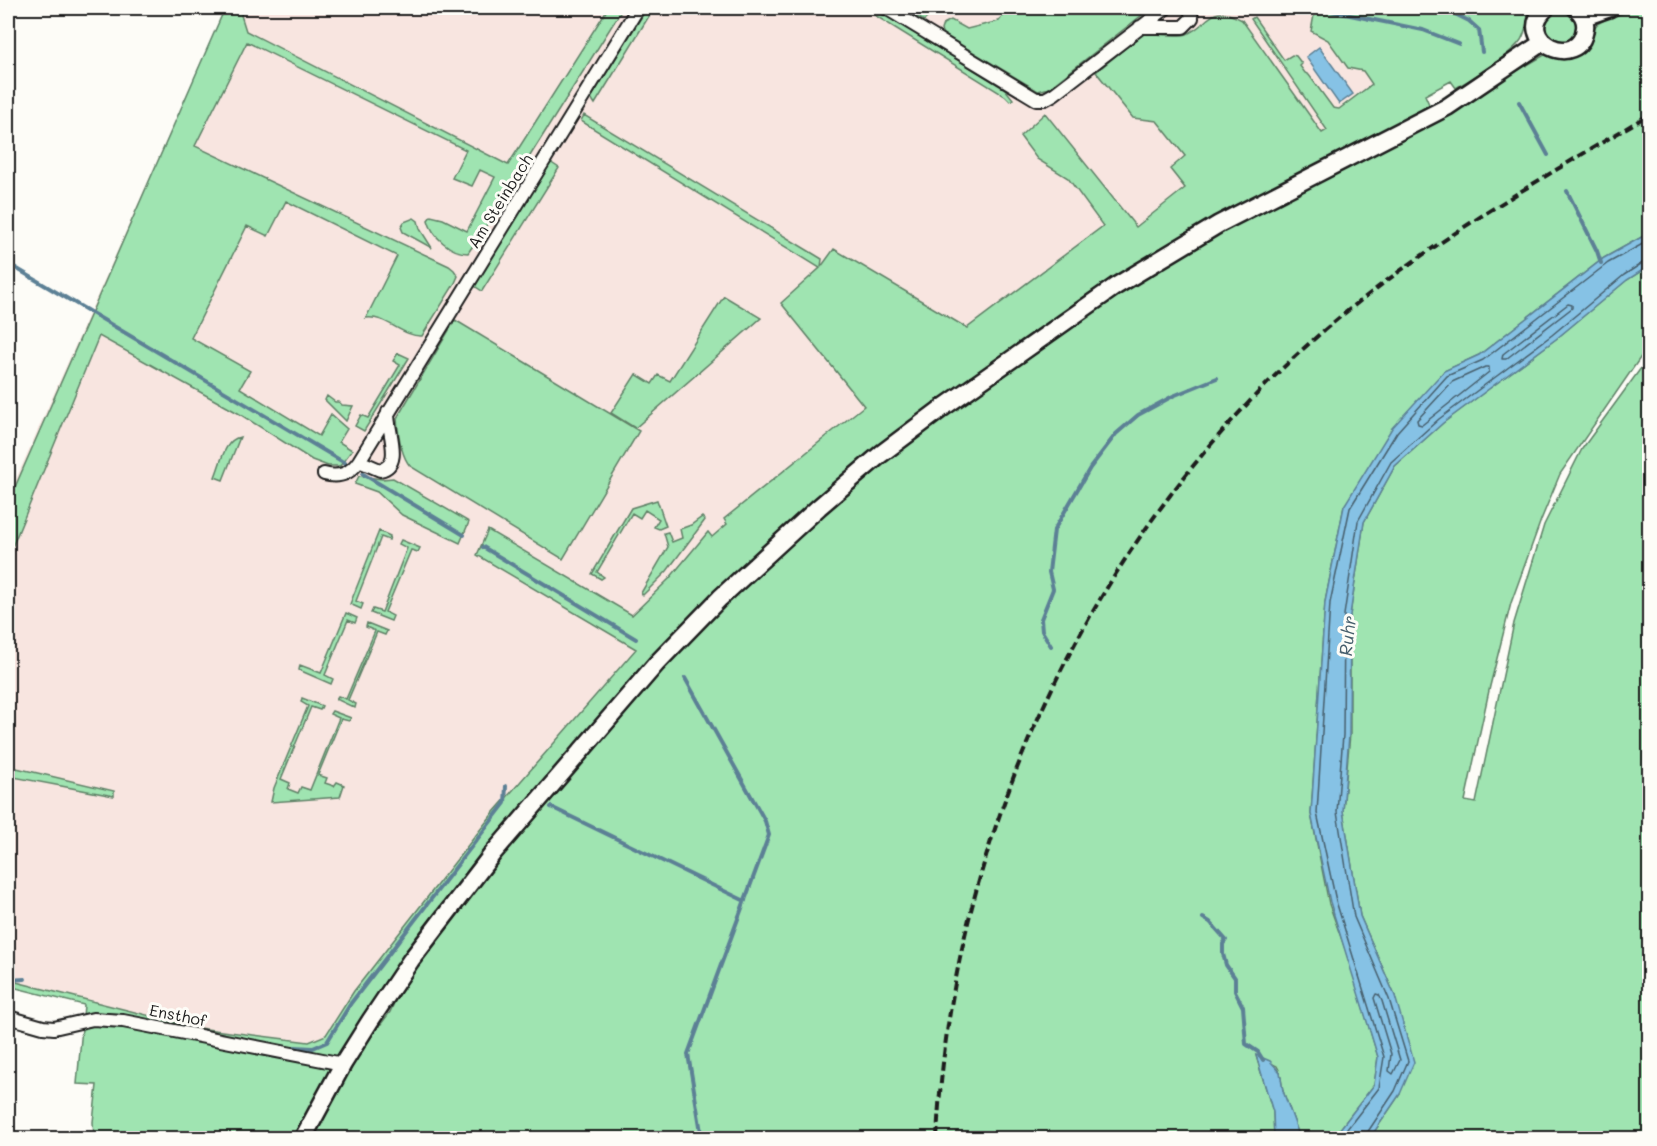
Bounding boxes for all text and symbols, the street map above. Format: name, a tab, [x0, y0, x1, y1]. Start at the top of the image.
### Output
street label: Am Steinbach	[462, 150, 537, 252]
water label: Ruhr	[1333, 614, 1361, 657]
street label: Ensthof	[148, 999, 209, 1030]

